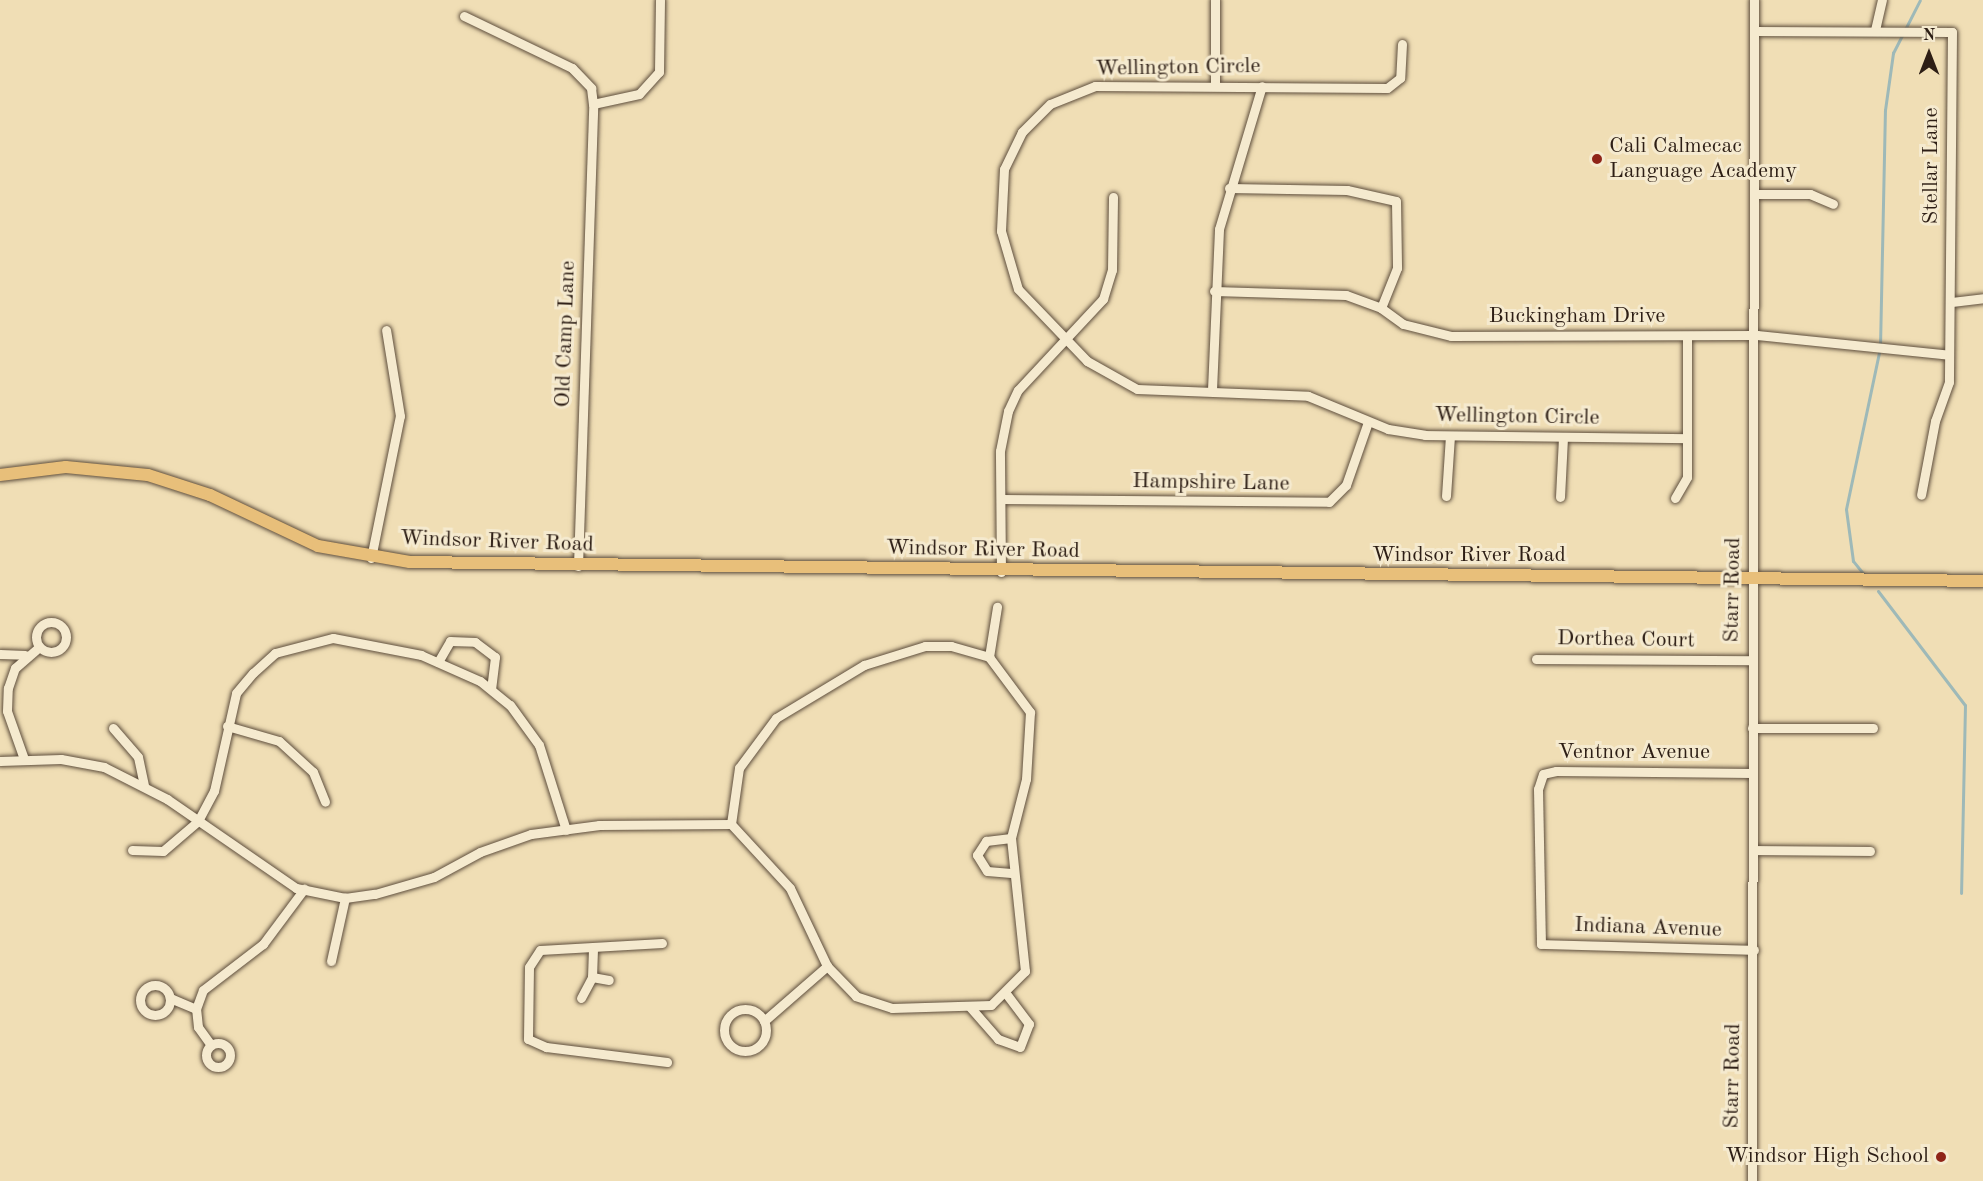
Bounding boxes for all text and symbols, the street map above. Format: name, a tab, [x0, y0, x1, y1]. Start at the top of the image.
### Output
north arrow	[1899, 24, 1959, 84]
text: N	[1923, 28, 1935, 44]
street label: Wellington Circle	[1095, 53, 1261, 83]
street label: Stellar Lane	[1919, 108, 1945, 224]
place label: Cali Calmecac Language Academy	[1609, 133, 1797, 184]
marker: Cali Calmecac Language Academy	[1590, 152, 1604, 166]
street label: Old Camp Lane	[550, 260, 582, 408]
street label: Buckingham Drive	[1489, 304, 1665, 330]
street label: Wellington Circle	[1434, 402, 1600, 432]
street label: Hampshire Lane	[1132, 468, 1290, 498]
street label: Windsor River Road	[400, 525, 594, 559]
street label: Windsor River Road	[886, 535, 1080, 565]
street label: Starr Road	[1719, 537, 1747, 643]
street label: Windsor River Road	[1372, 543, 1566, 569]
street label: Dorthea Court	[1557, 626, 1695, 654]
street label: Ventnor Avenue	[1558, 740, 1710, 766]
street label: Indiana Avenue	[1574, 912, 1722, 944]
street label: Starr Road	[1719, 1023, 1747, 1129]
place label: Windsor High School	[1725, 1144, 1929, 1170]
marker: Windsor High School	[1934, 1150, 1948, 1164]

